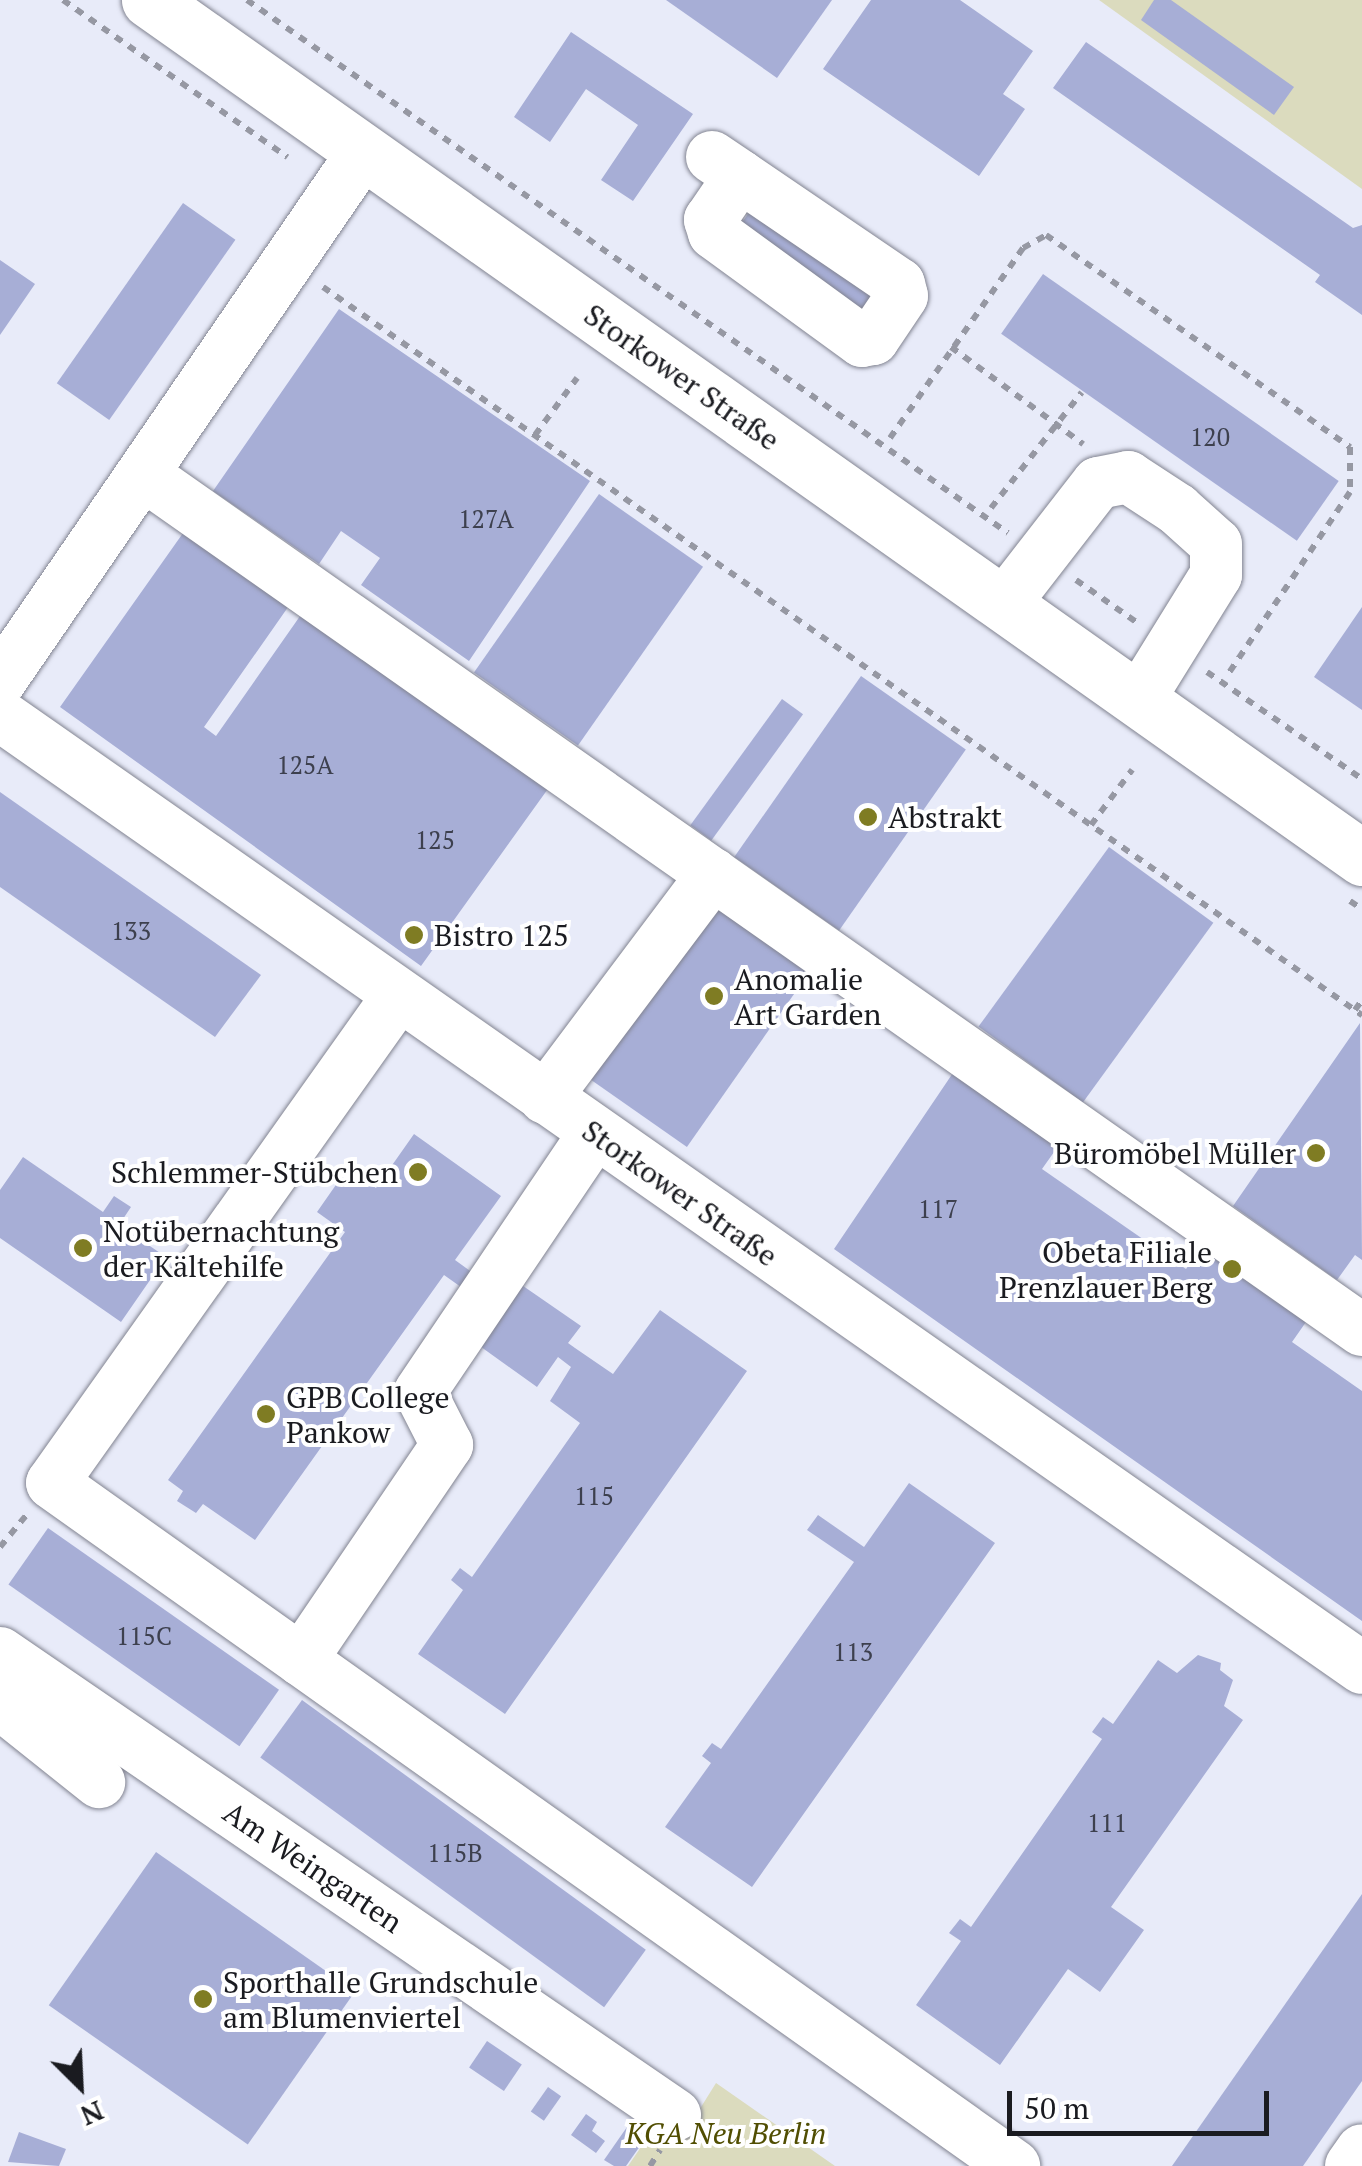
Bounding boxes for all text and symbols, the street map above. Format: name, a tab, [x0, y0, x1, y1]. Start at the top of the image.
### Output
street label: Storkower Straße	[577, 296, 787, 458]
house number: 120	[1190, 422, 1230, 452]
house number: 127A	[458, 504, 514, 534]
house number: 125A	[276, 750, 334, 780]
place label: Abstrakt	[888, 799, 1002, 835]
marker: Abstrakt	[857, 806, 879, 828]
house number: 125	[415, 825, 455, 855]
house number: 133	[111, 916, 151, 946]
place label: Bistro 125	[434, 917, 569, 953]
marker: Bistro 125	[403, 924, 425, 946]
place label: Anomalie Art Garden	[734, 961, 881, 1032]
marker: Anomalie Art Garden	[703, 985, 725, 1007]
street label: Storkower Straße	[575, 1112, 785, 1274]
place label: Büromöbel Müller	[1054, 1135, 1296, 1171]
marker: Büromöbel Müller	[1305, 1142, 1327, 1164]
place label: Schlemmer-Stübchen	[111, 1154, 398, 1190]
marker: Schlemmer-Stübchen	[407, 1161, 429, 1183]
house number: 117	[918, 1194, 958, 1224]
place label: Notübernachtung der Kältehilfe	[103, 1213, 339, 1284]
place label: Obeta Filiale Prenzlauer Berg	[999, 1234, 1212, 1304]
marker: Notübernachtung der Kältehilfe	[72, 1237, 94, 1259]
marker: Obeta Filiale Prenzlauer Berg	[1221, 1258, 1243, 1280]
place label: GPB College Pankow	[286, 1379, 449, 1450]
marker: GPB College Pankow	[255, 1403, 277, 1425]
house number: 115	[574, 1481, 614, 1511]
house number: 115C	[116, 1621, 172, 1651]
house number: 113	[833, 1637, 873, 1667]
street label: Am Weingarten	[217, 1794, 409, 1940]
house number: 111	[1087, 1808, 1127, 1838]
house number: 115B	[427, 1838, 483, 1868]
place label: Sporthalle Grundschule am Blumenviertel	[223, 1964, 538, 2034]
marker: Sporthalle Grundschule am Blumenviertel	[192, 1988, 214, 2010]
north arrow	[30, 2036, 130, 2136]
scale bar	[1012, 2071, 1274, 2133]
text: 50 m	[1024, 2088, 1089, 2128]
text: N	[75, 2093, 110, 2135]
park label: KGA Neu Berlin	[625, 2115, 827, 2151]

